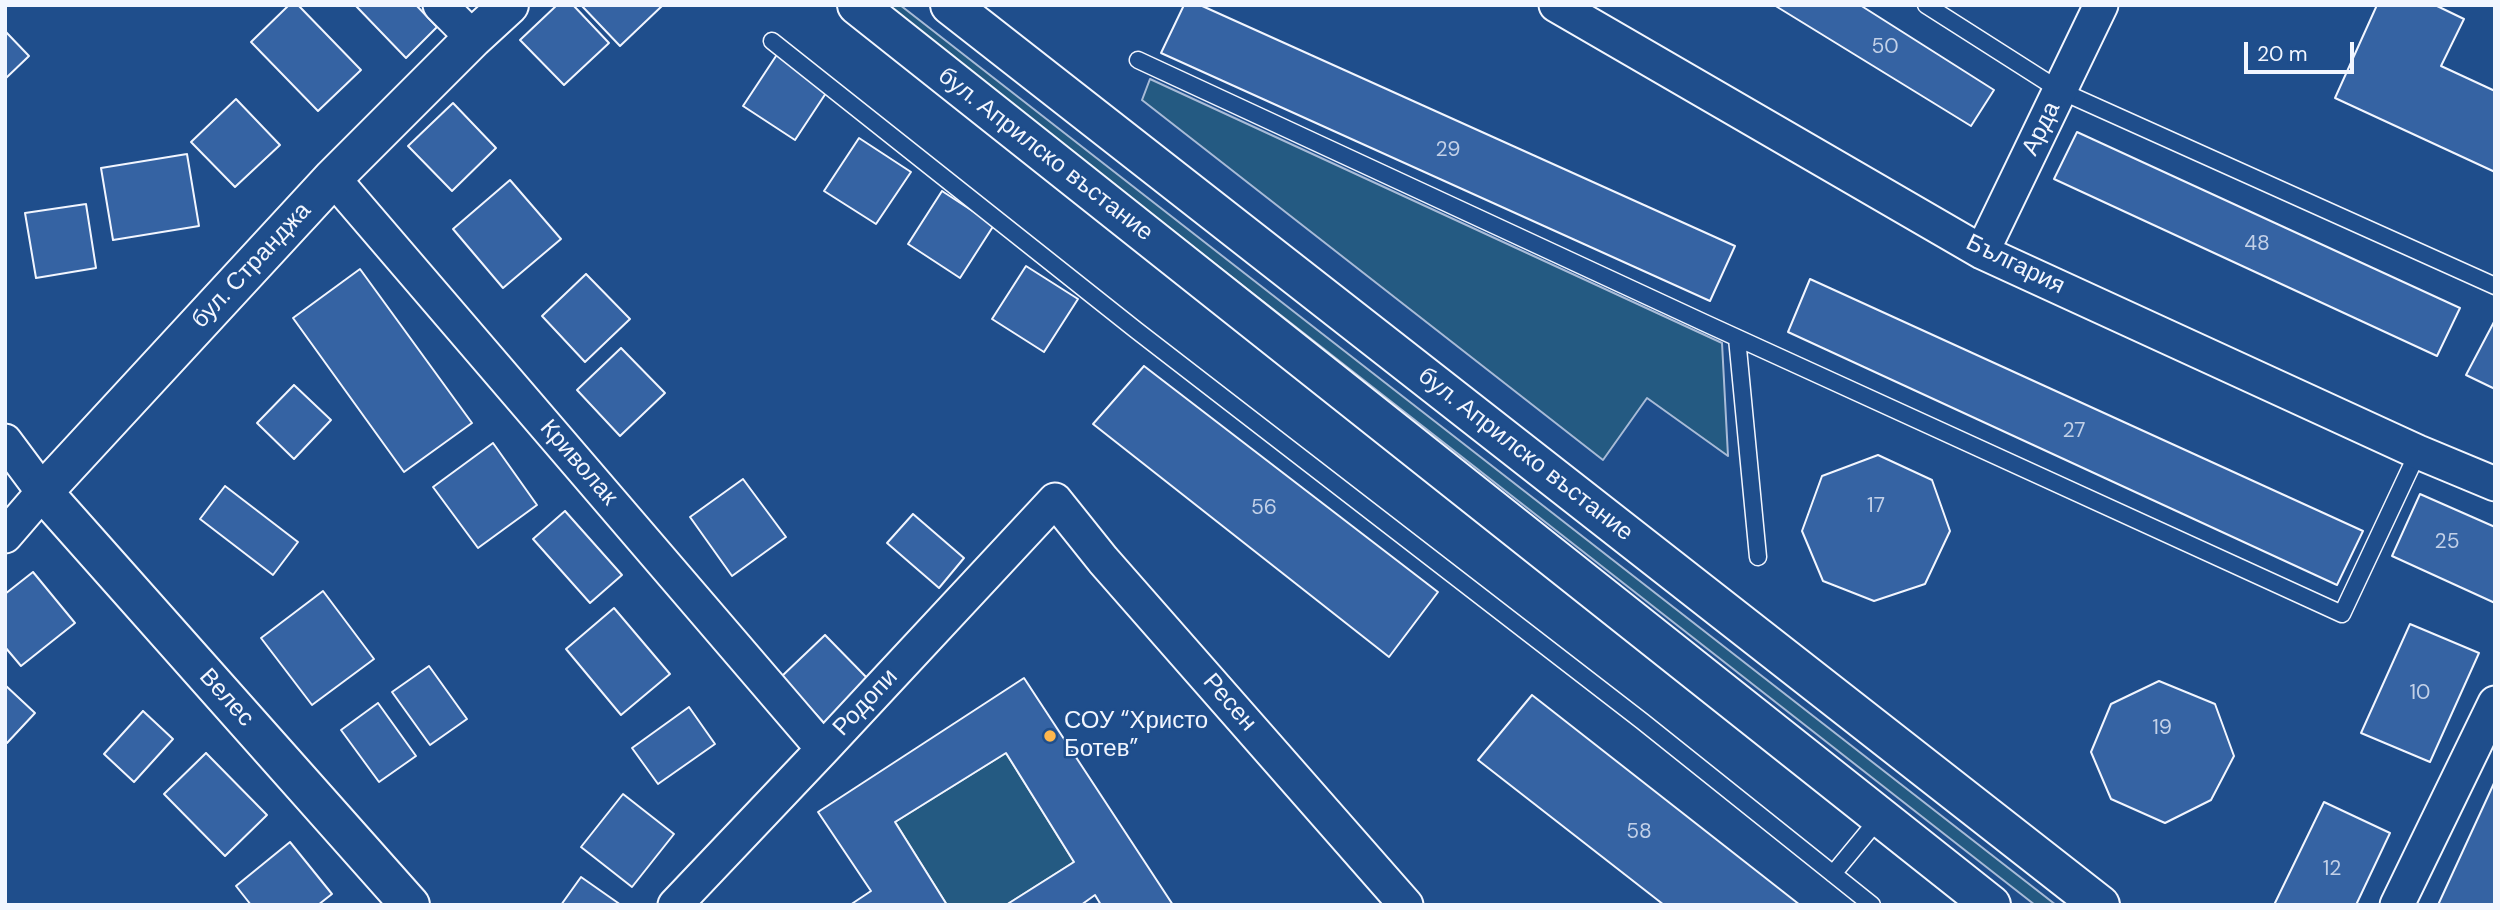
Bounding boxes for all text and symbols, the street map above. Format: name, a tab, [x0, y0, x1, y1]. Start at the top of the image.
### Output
scale bar	[2248, 28, 2358, 72]
house number: 50	[1871, 34, 1899, 60]
text: 20 m	[2257, 40, 2308, 68]
street label: бул. Априлско въстание	[932, 62, 1158, 248]
street label: Арда	[2017, 97, 2067, 161]
house number: 29	[1435, 137, 1461, 163]
street label: бул. Странджа	[186, 197, 318, 335]
street label: България	[1961, 229, 2069, 301]
house number: 48	[2244, 231, 2270, 257]
street label: бул. Априлско въстание	[1412, 362, 1638, 548]
street label: Криволак	[533, 414, 623, 512]
house number: 27	[2063, 418, 2085, 444]
house number: 17	[1867, 493, 1885, 519]
house number: 56	[1251, 495, 1277, 521]
house number: 25	[2435, 529, 2459, 555]
street label: Велес	[193, 663, 259, 733]
street label: Родопи	[828, 663, 904, 743]
street label: Ресен	[1196, 668, 1262, 738]
house number: 10	[2410, 680, 2430, 706]
place label: СОУ “Христо Ботев”	[1064, 708, 1208, 764]
house number: 19	[2152, 715, 2172, 741]
marker: СОУ “Христо Ботев”	[1042, 728, 1058, 744]
house number: 58	[1626, 819, 1652, 845]
house number: 12	[2323, 856, 2341, 882]

